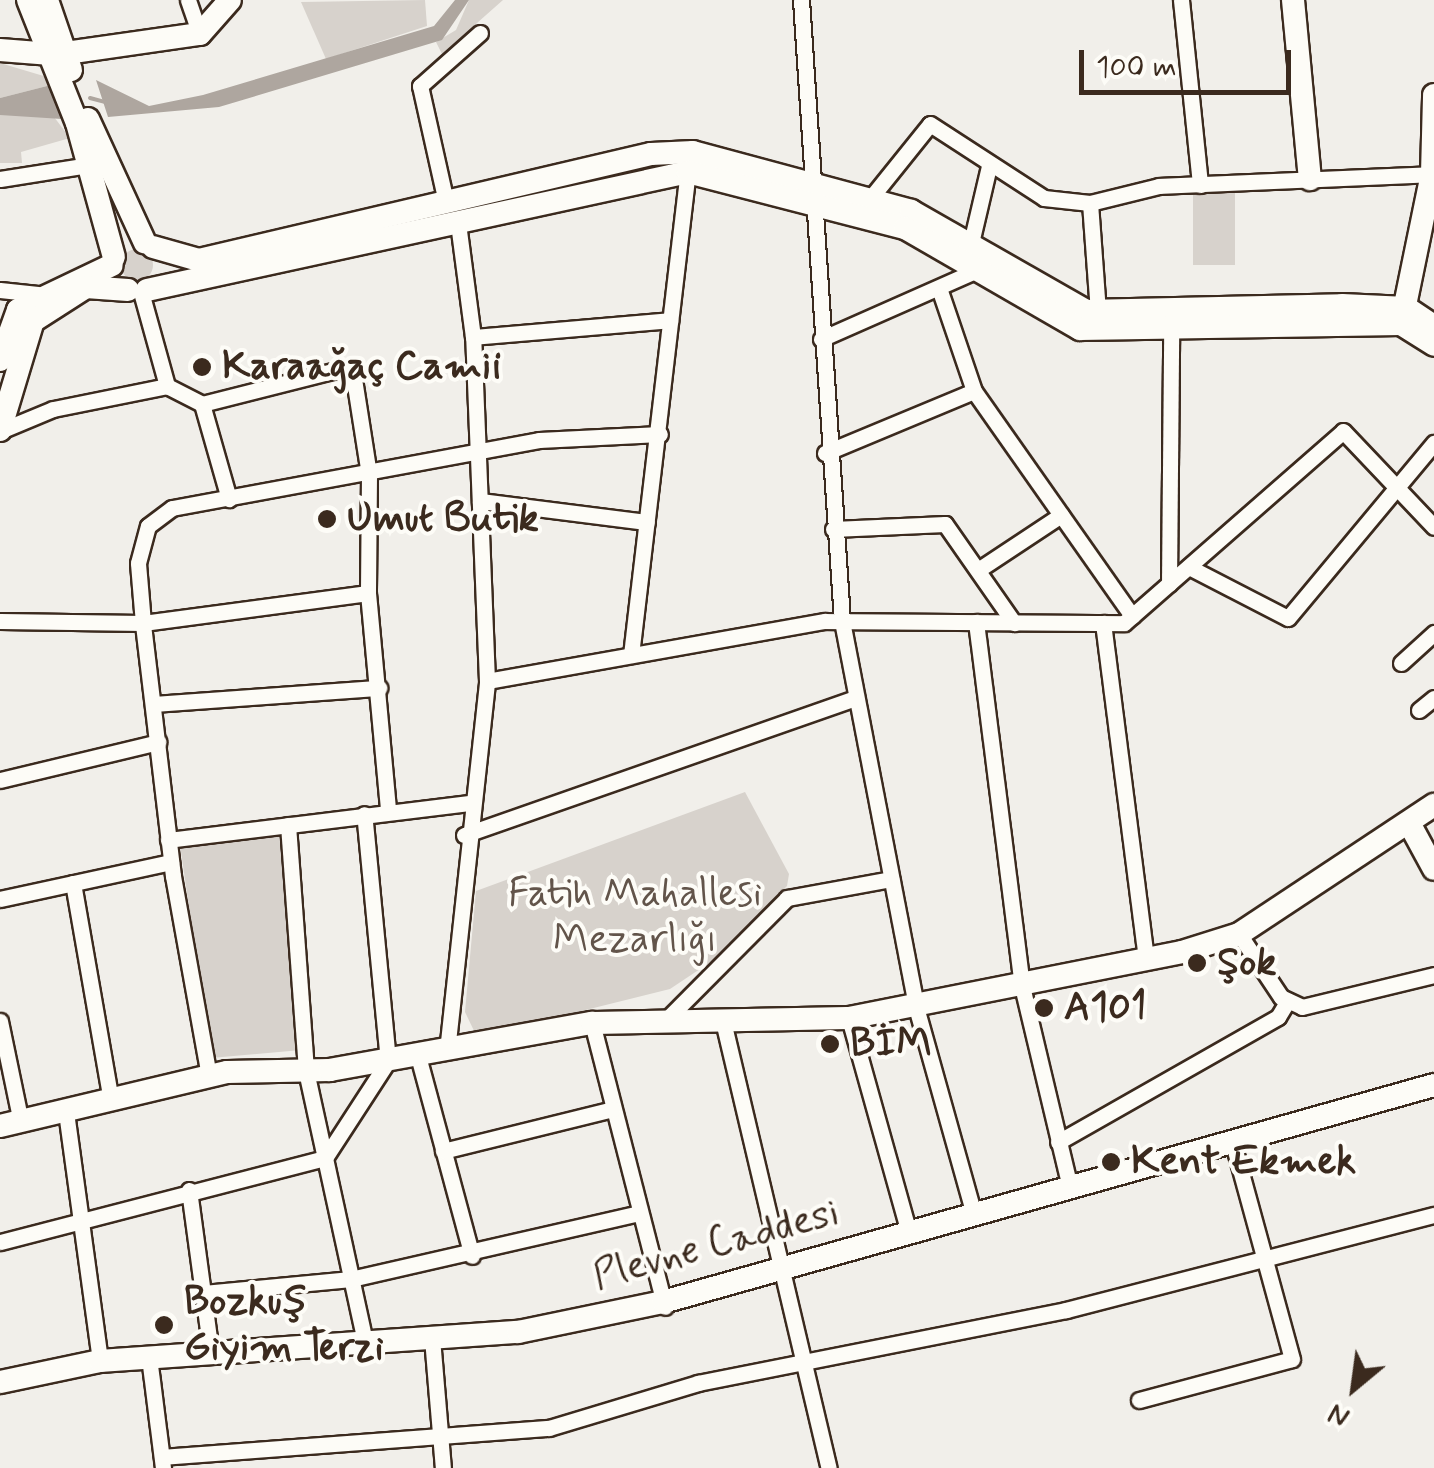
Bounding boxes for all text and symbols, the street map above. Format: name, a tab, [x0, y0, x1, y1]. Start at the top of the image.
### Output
scale bar	[1084, 30, 1296, 92]
text: 100 m	[1096, 48, 1177, 87]
place label: Karaağaç Camii	[222, 343, 501, 391]
marker: Karaağaç Camii	[191, 356, 213, 378]
place label: Umut Butik	[347, 495, 534, 543]
marker: Umut Butik	[316, 508, 338, 530]
park label: Fatih Mahallesi Mezarlığı	[508, 870, 762, 964]
place label: Şok	[1217, 939, 1276, 987]
marker: Şok	[1186, 952, 1208, 974]
place label: A101	[1064, 984, 1146, 1032]
marker: A101	[1033, 997, 1055, 1019]
place label: BİM	[850, 1020, 931, 1068]
marker: BİM	[819, 1033, 841, 1055]
place label: Kent Ekmek	[1131, 1138, 1350, 1186]
marker: Kent Ekmek	[1100, 1151, 1122, 1173]
street label: Plevne Caddesi	[587, 1189, 845, 1301]
place label: Bozkuş Giyim Terzi	[184, 1278, 385, 1372]
marker: Bozkuş Giyim Terzi	[153, 1314, 175, 1336]
north arrow	[1304, 1338, 1404, 1438]
text: N	[1322, 1394, 1356, 1435]

